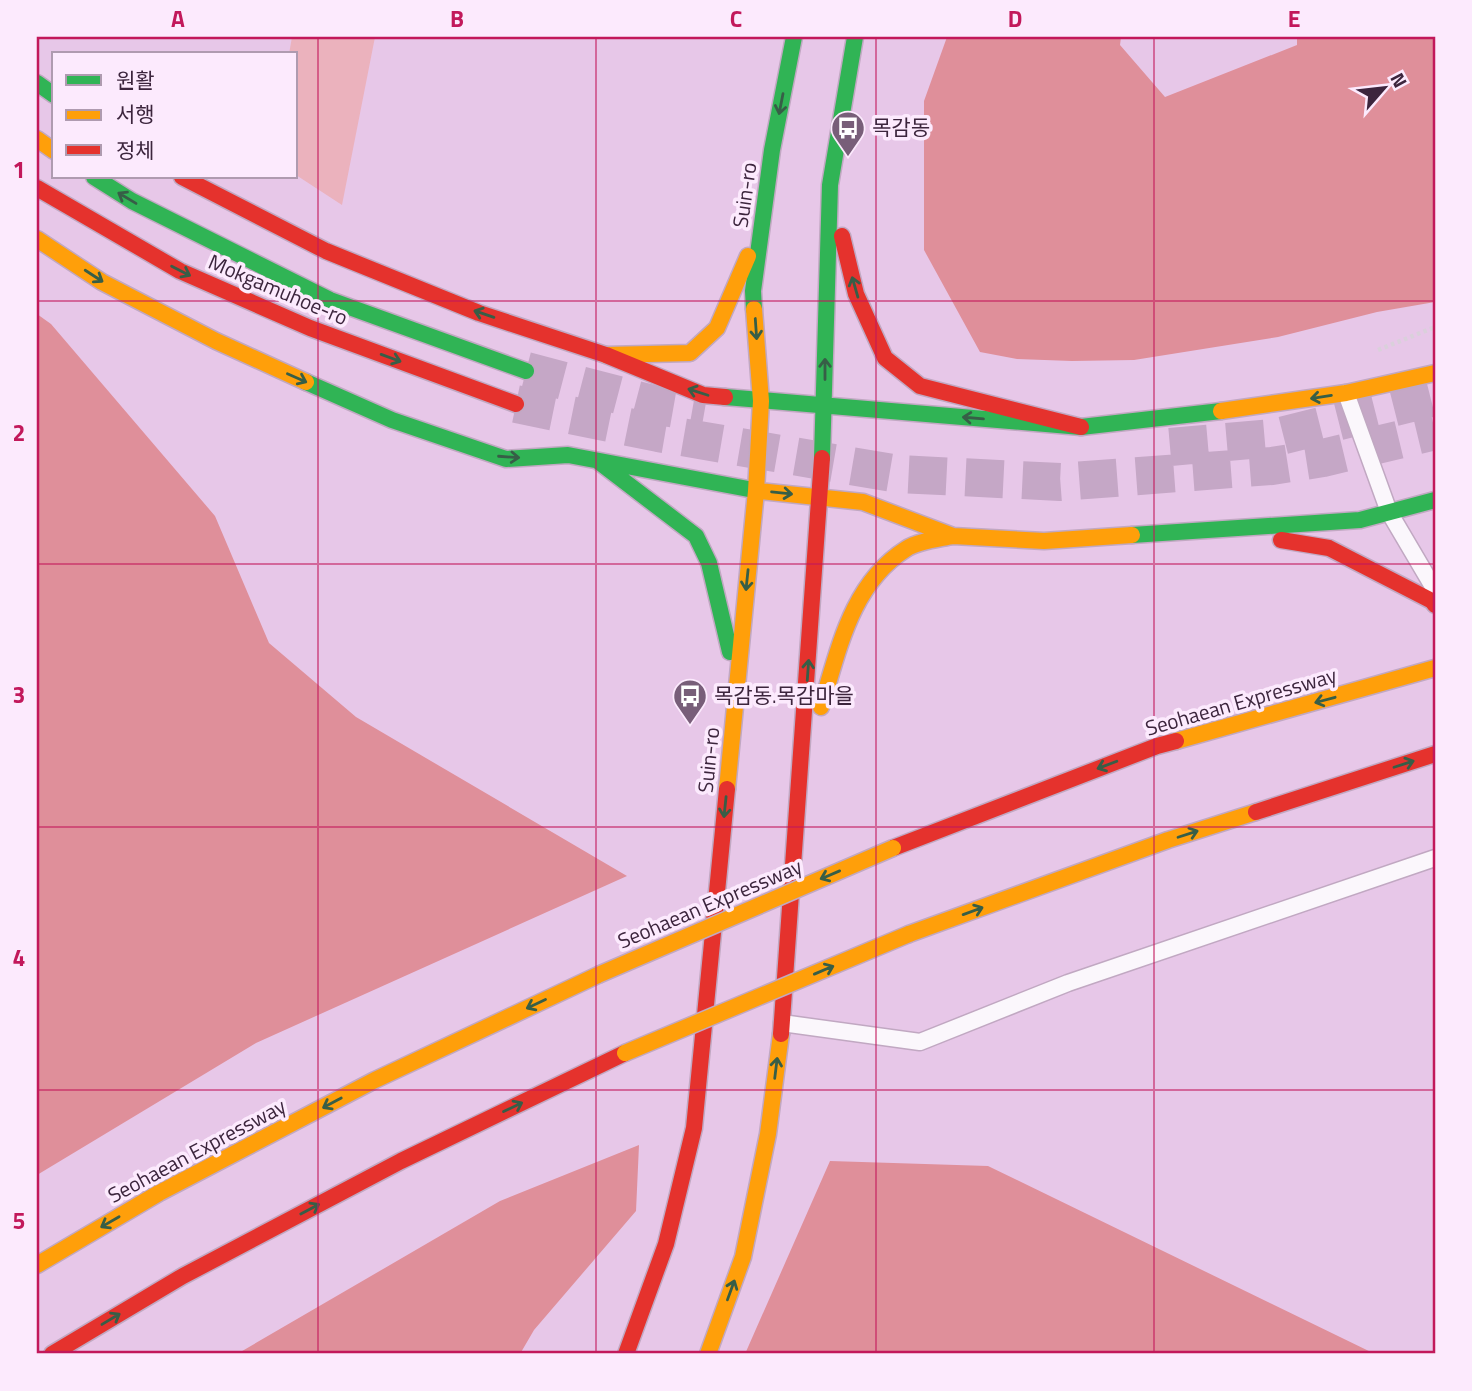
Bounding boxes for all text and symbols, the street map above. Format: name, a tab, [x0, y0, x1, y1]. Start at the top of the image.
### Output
text: A	[171, 1, 185, 36]
text: B	[450, 1, 464, 36]
text: C	[730, 1, 742, 36]
text: D	[1008, 1, 1022, 36]
text: E	[1288, 1, 1300, 36]
legend	[52, 52, 298, 178]
north arrow	[1350, 52, 1420, 122]
text: 원활	[116, 64, 155, 96]
text: N	[1384, 67, 1415, 92]
one-way arrow	[774, 92, 787, 115]
text: 서행	[116, 98, 155, 130]
bus stop icon: 목감동	[829, 109, 867, 158]
place label: 목감동	[872, 111, 930, 143]
text: 정체	[116, 134, 155, 166]
text: 1	[13, 152, 25, 187]
street label: Suin-ro	[724, 160, 764, 230]
one-way arrow	[117, 190, 137, 204]
street label: Mokgamuhoe-ro	[204, 245, 353, 333]
one-way arrow	[170, 264, 191, 278]
one-way arrow	[84, 269, 103, 284]
one-way arrow	[847, 276, 860, 298]
one-way arrow	[474, 307, 496, 320]
one-way arrow	[750, 317, 763, 340]
one-way arrow	[379, 353, 401, 365]
one-way arrow	[818, 358, 832, 381]
one-way arrow	[286, 372, 307, 385]
one-way arrow	[687, 385, 709, 398]
one-way arrow	[1310, 391, 1332, 404]
one-way arrow	[962, 411, 985, 424]
text: 2	[13, 415, 25, 450]
one-way arrow	[497, 451, 520, 464]
one-way arrow	[770, 487, 793, 500]
one-way arrow	[741, 568, 754, 591]
street label: Seohaean Expressway	[1141, 658, 1340, 744]
one-way arrow	[802, 659, 815, 682]
text: 3	[13, 677, 25, 712]
bus stop icon: 목감동.목감마을	[671, 677, 709, 726]
place label: 목감동.목감마을	[714, 679, 854, 711]
one-way arrow	[1314, 694, 1336, 707]
street label: Suin-ro	[689, 726, 727, 794]
one-way arrow	[1393, 757, 1415, 770]
one-way arrow	[1097, 760, 1118, 773]
one-way arrow	[718, 795, 731, 818]
one-way arrow	[1176, 827, 1198, 839]
street label: Seohaean Expressway	[612, 850, 807, 956]
one-way arrow	[820, 869, 842, 882]
one-way arrow	[962, 904, 984, 916]
text: 4	[13, 940, 25, 975]
one-way arrow	[813, 963, 834, 976]
one-way arrow	[526, 998, 548, 1011]
one-way arrow	[770, 1057, 783, 1079]
street label: Seohaean Expressway	[102, 1090, 291, 1211]
one-way arrow	[322, 1096, 342, 1110]
one-way arrow	[502, 1100, 523, 1114]
one-way arrow	[299, 1202, 320, 1216]
text: 5	[13, 1203, 25, 1238]
one-way arrow	[100, 1215, 120, 1229]
one-way arrow	[726, 1279, 738, 1301]
one-way arrow	[100, 1312, 120, 1326]

